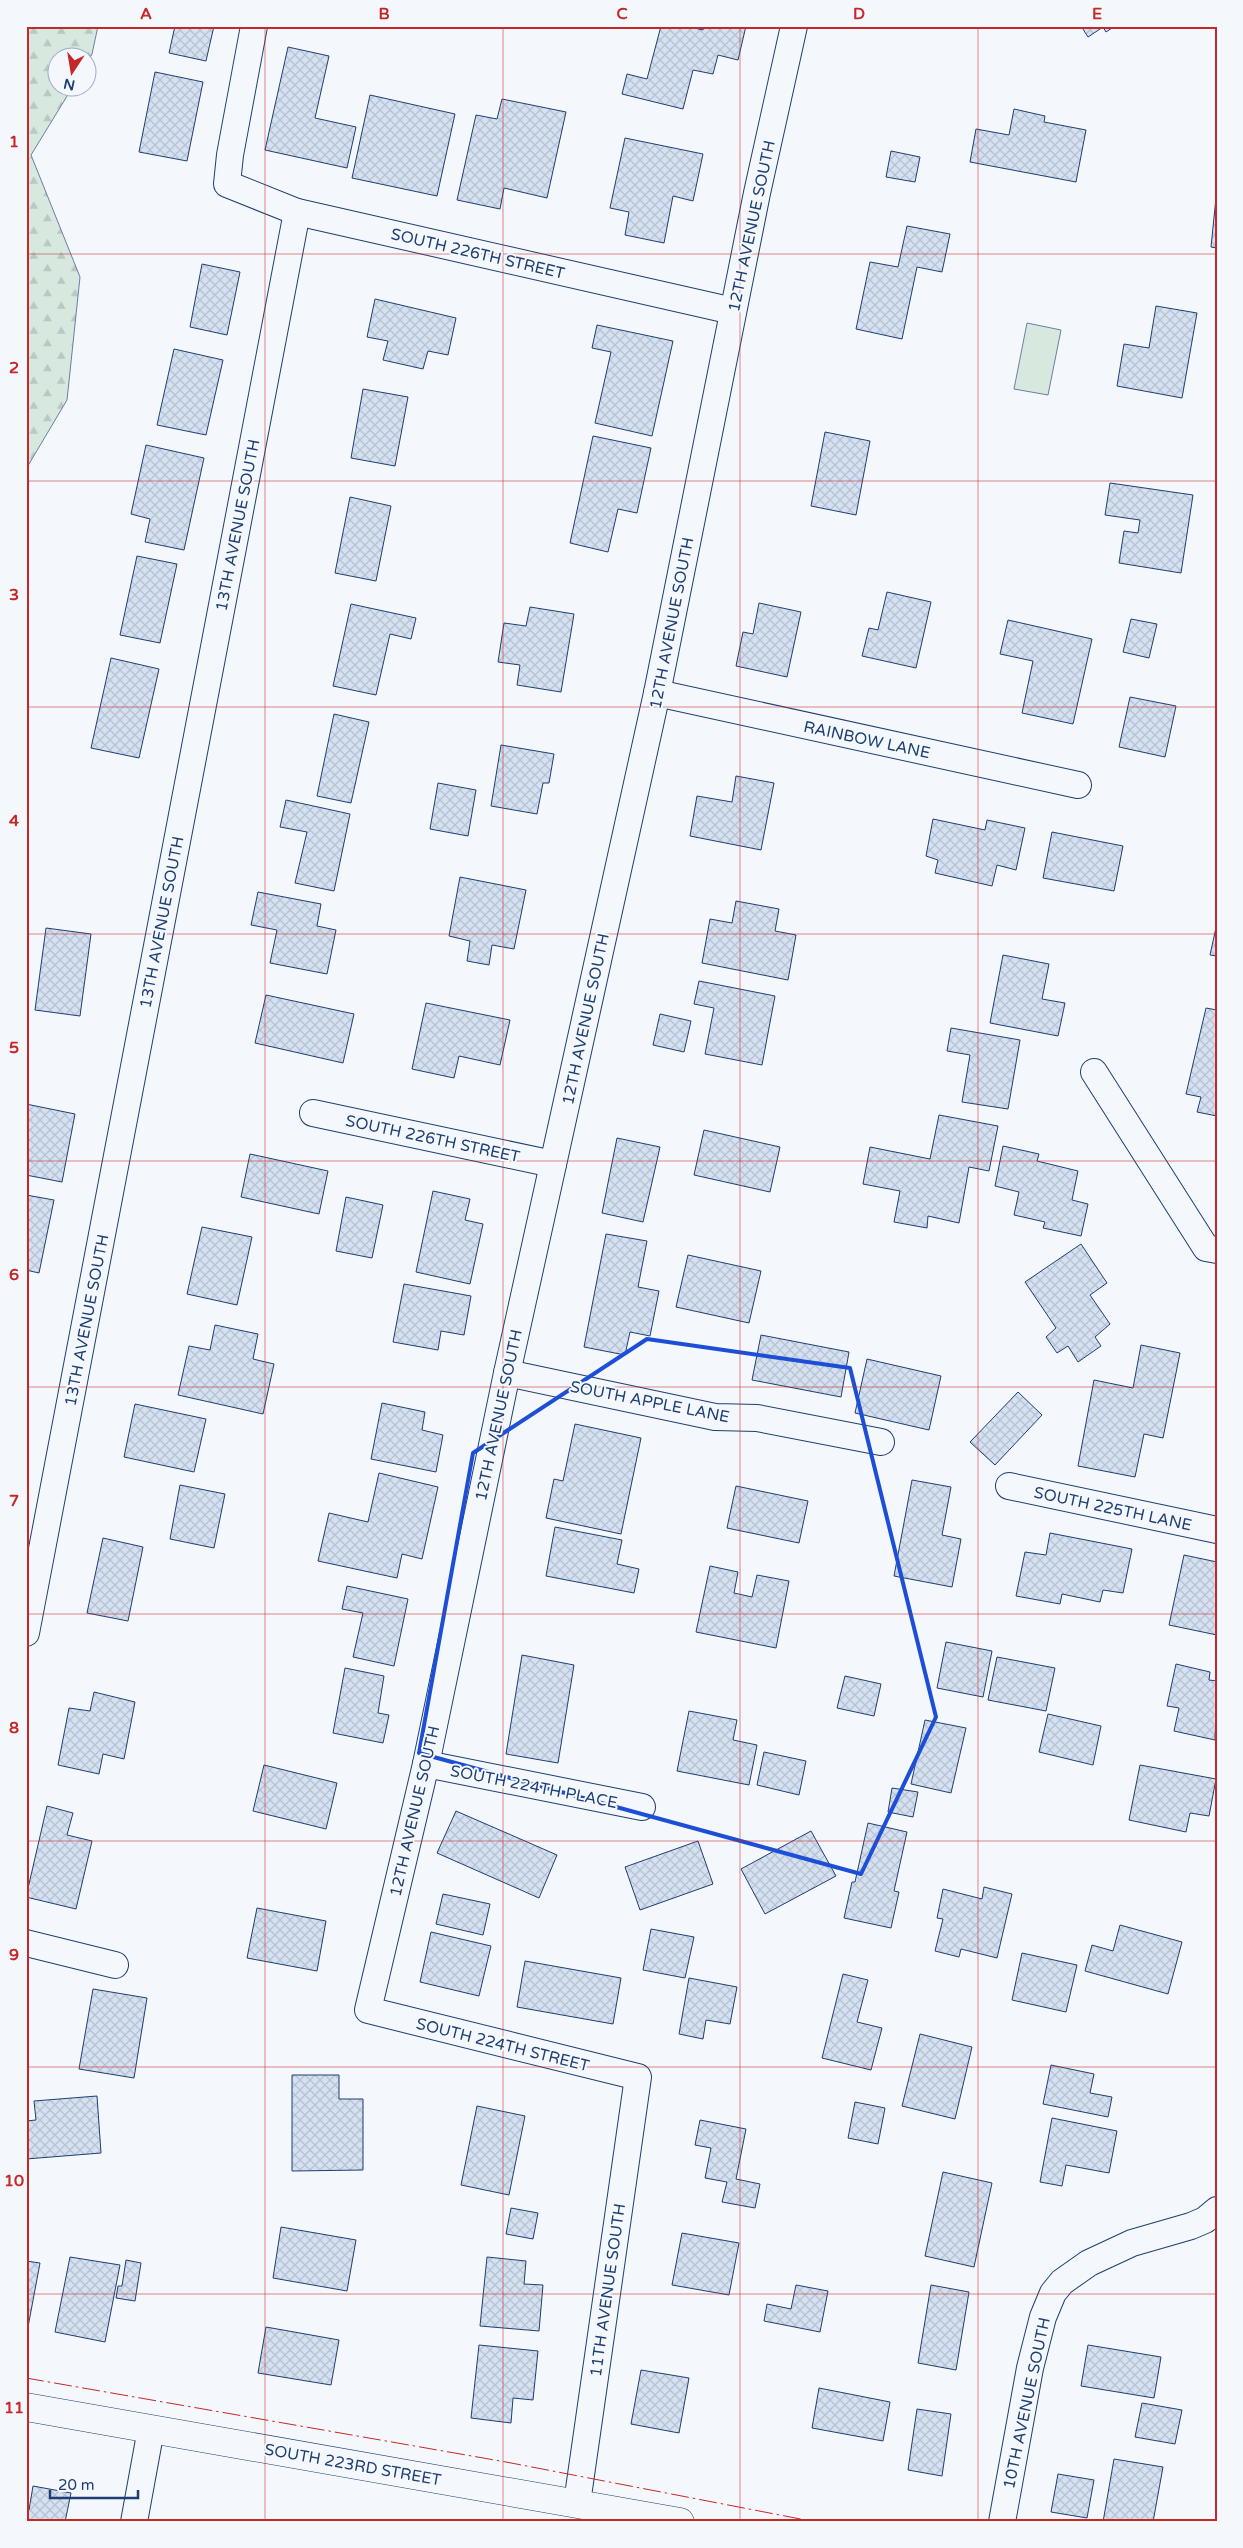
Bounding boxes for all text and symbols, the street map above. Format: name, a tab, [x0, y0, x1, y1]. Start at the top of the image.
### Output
text: A	[140, 4, 152, 24]
text: B	[378, 4, 390, 24]
text: C	[616, 4, 628, 24]
text: D	[853, 4, 865, 24]
text: E	[1092, 4, 1102, 24]
north arrow	[48, 48, 98, 98]
text: N	[62, 75, 77, 94]
text: 1	[9, 132, 19, 152]
street label: 12TH AVENUE SOUTH	[724, 139, 780, 314]
street label: SOUTH 226TH STREET	[389, 224, 567, 284]
text: 2	[9, 358, 19, 378]
street label: 13TH AVENUE SOUTH	[211, 437, 264, 613]
street label: 12TH AVENUE SOUTH	[645, 535, 698, 711]
text: 3	[9, 585, 19, 605]
street label: RAINBOW LANE	[802, 717, 932, 763]
text: 4	[9, 811, 19, 831]
street label: 13TH AVENUE SOUTH	[135, 834, 188, 1010]
street label: 12TH AVENUE SOUTH	[558, 932, 614, 1107]
text: 5	[9, 1038, 19, 1058]
street label: SOUTH 226TH STREET	[344, 1111, 522, 1167]
street label: 13TH AVENUE SOUTH	[60, 1232, 113, 1408]
text: 6	[9, 1265, 19, 1285]
street label: 12TH AVENUE SOUTH	[471, 1328, 527, 1503]
street label: SOUTH APPLE LANE	[568, 1377, 731, 1427]
street label: SOUTH 225TH LANE	[1032, 1482, 1194, 1535]
text: 7	[9, 1491, 19, 1511]
text: 8	[9, 1718, 19, 1738]
street label: 12TH AVENUE SOUTH	[386, 1724, 444, 1899]
street label: SOUTH 224TH PLACE	[449, 1761, 619, 1813]
text: 9	[9, 1945, 19, 1965]
street label: SOUTH 224TH STREET	[414, 2014, 592, 2076]
text: 10	[4, 2171, 24, 2191]
street label: 11TH AVENUE SOUTH	[586, 2202, 630, 2378]
street label: 10TH AVENUE SOUTH	[999, 2316, 1055, 2491]
text: 11	[4, 2398, 24, 2418]
street label: SOUTH 223RD STREET	[263, 2440, 443, 2490]
scale bar	[50, 2468, 138, 2500]
text: 20 m	[58, 2476, 95, 2494]

